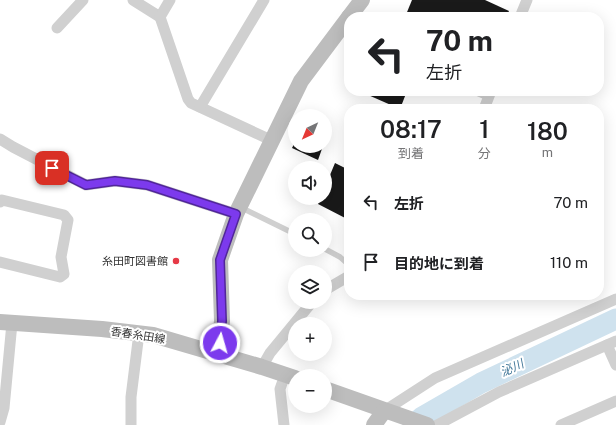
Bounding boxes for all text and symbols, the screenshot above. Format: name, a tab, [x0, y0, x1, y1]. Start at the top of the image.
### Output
text: 70 m	[426, 24, 493, 57]
icon: left	[360, 28, 412, 80]
text: 左折	[426, 62, 462, 83]
north arrow	[288, 109, 332, 153]
map controls	[288, 109, 332, 413]
text: 08:17	[380, 115, 442, 143]
text: 1	[479, 115, 489, 143]
text: 180	[527, 117, 568, 145]
text: m	[542, 145, 553, 160]
text: 到着	[398, 146, 424, 161]
text: 分	[478, 146, 491, 161]
pin	[35, 151, 69, 185]
icon: arrive	[41, 157, 63, 179]
button: sound	[288, 161, 332, 205]
icon: left	[360, 191, 382, 213]
text: 70 m	[553, 194, 588, 211]
text: 左折	[394, 195, 424, 212]
button: search	[288, 213, 332, 257]
icon: arrive	[360, 251, 382, 273]
text: 110 m	[550, 254, 588, 271]
place label: 糸田町図書館	[102, 255, 168, 267]
text: 目的地に到着	[394, 255, 484, 272]
marker: 糸田町図書館	[171, 256, 181, 266]
button: layers	[288, 265, 332, 309]
button: +	[288, 317, 332, 361]
position arrow	[199, 322, 241, 364]
street label: 香春糸田線	[110, 325, 166, 345]
water label: 泌川	[498, 356, 528, 379]
button: −	[288, 369, 332, 413]

